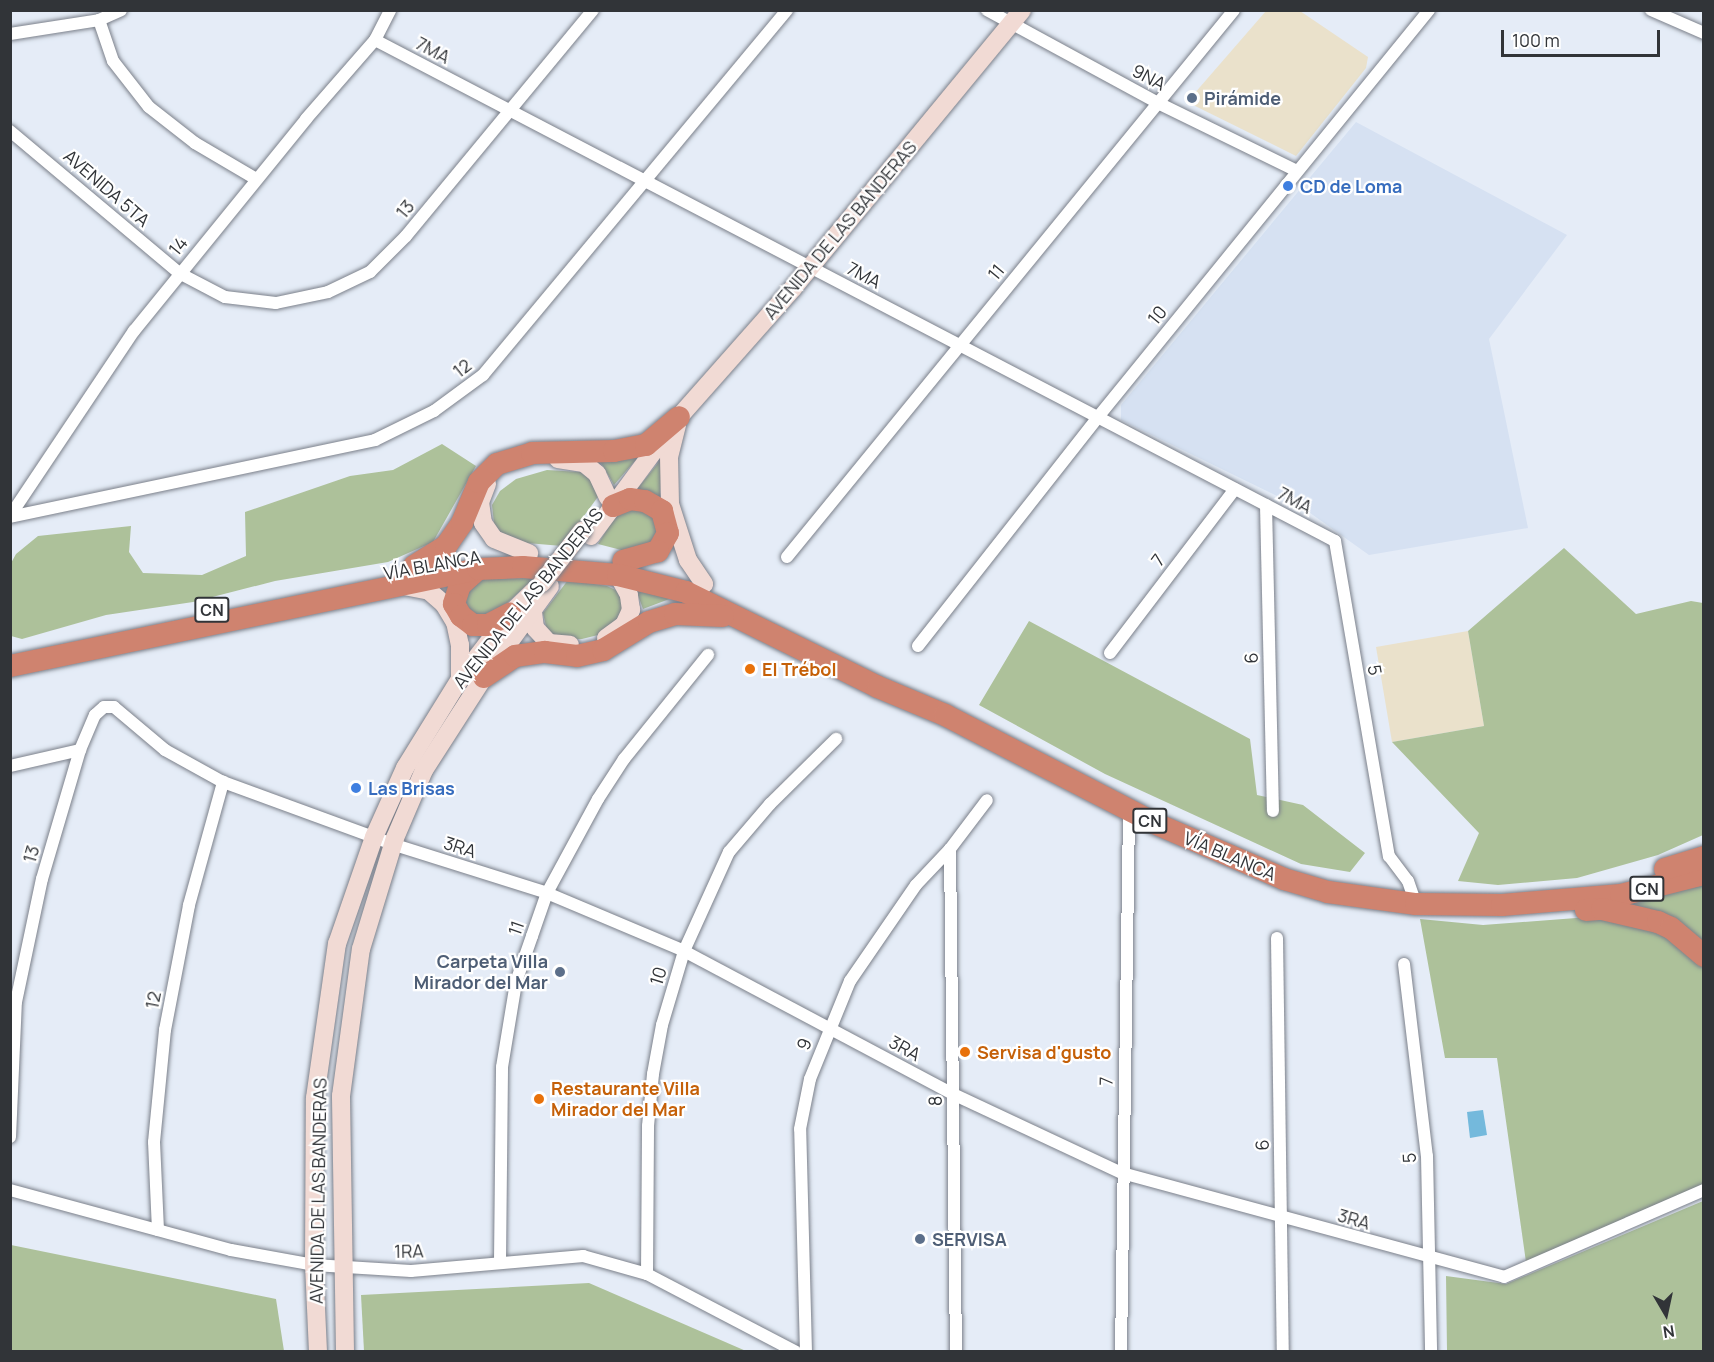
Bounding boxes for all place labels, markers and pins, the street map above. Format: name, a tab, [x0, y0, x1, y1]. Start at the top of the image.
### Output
place label: Pirámide	[1204, 87, 1281, 109]
marker: Pirámide	[1185, 91, 1199, 105]
place label: CD de Loma	[1300, 175, 1402, 197]
marker: CD de Loma	[1281, 179, 1295, 193]
place label: El Trébol	[762, 658, 836, 680]
marker: El Trébol	[743, 662, 757, 676]
place label: Las Brisas	[368, 777, 455, 799]
marker: Las Brisas	[349, 781, 363, 795]
place label: Carpeta Villa Mirador del Mar	[414, 951, 548, 994]
marker: Carpeta Villa Mirador del Mar	[553, 965, 567, 979]
place label: Servisa d'gusto	[977, 1041, 1111, 1063]
marker: Servisa d'gusto	[958, 1045, 972, 1059]
place label: Restaurante Villa Mirador del Mar	[551, 1078, 700, 1120]
marker: Restaurante Villa Mirador del Mar	[532, 1092, 546, 1106]
place label: SERVISA	[932, 1228, 1007, 1250]
marker: SERVISA	[913, 1232, 927, 1246]

